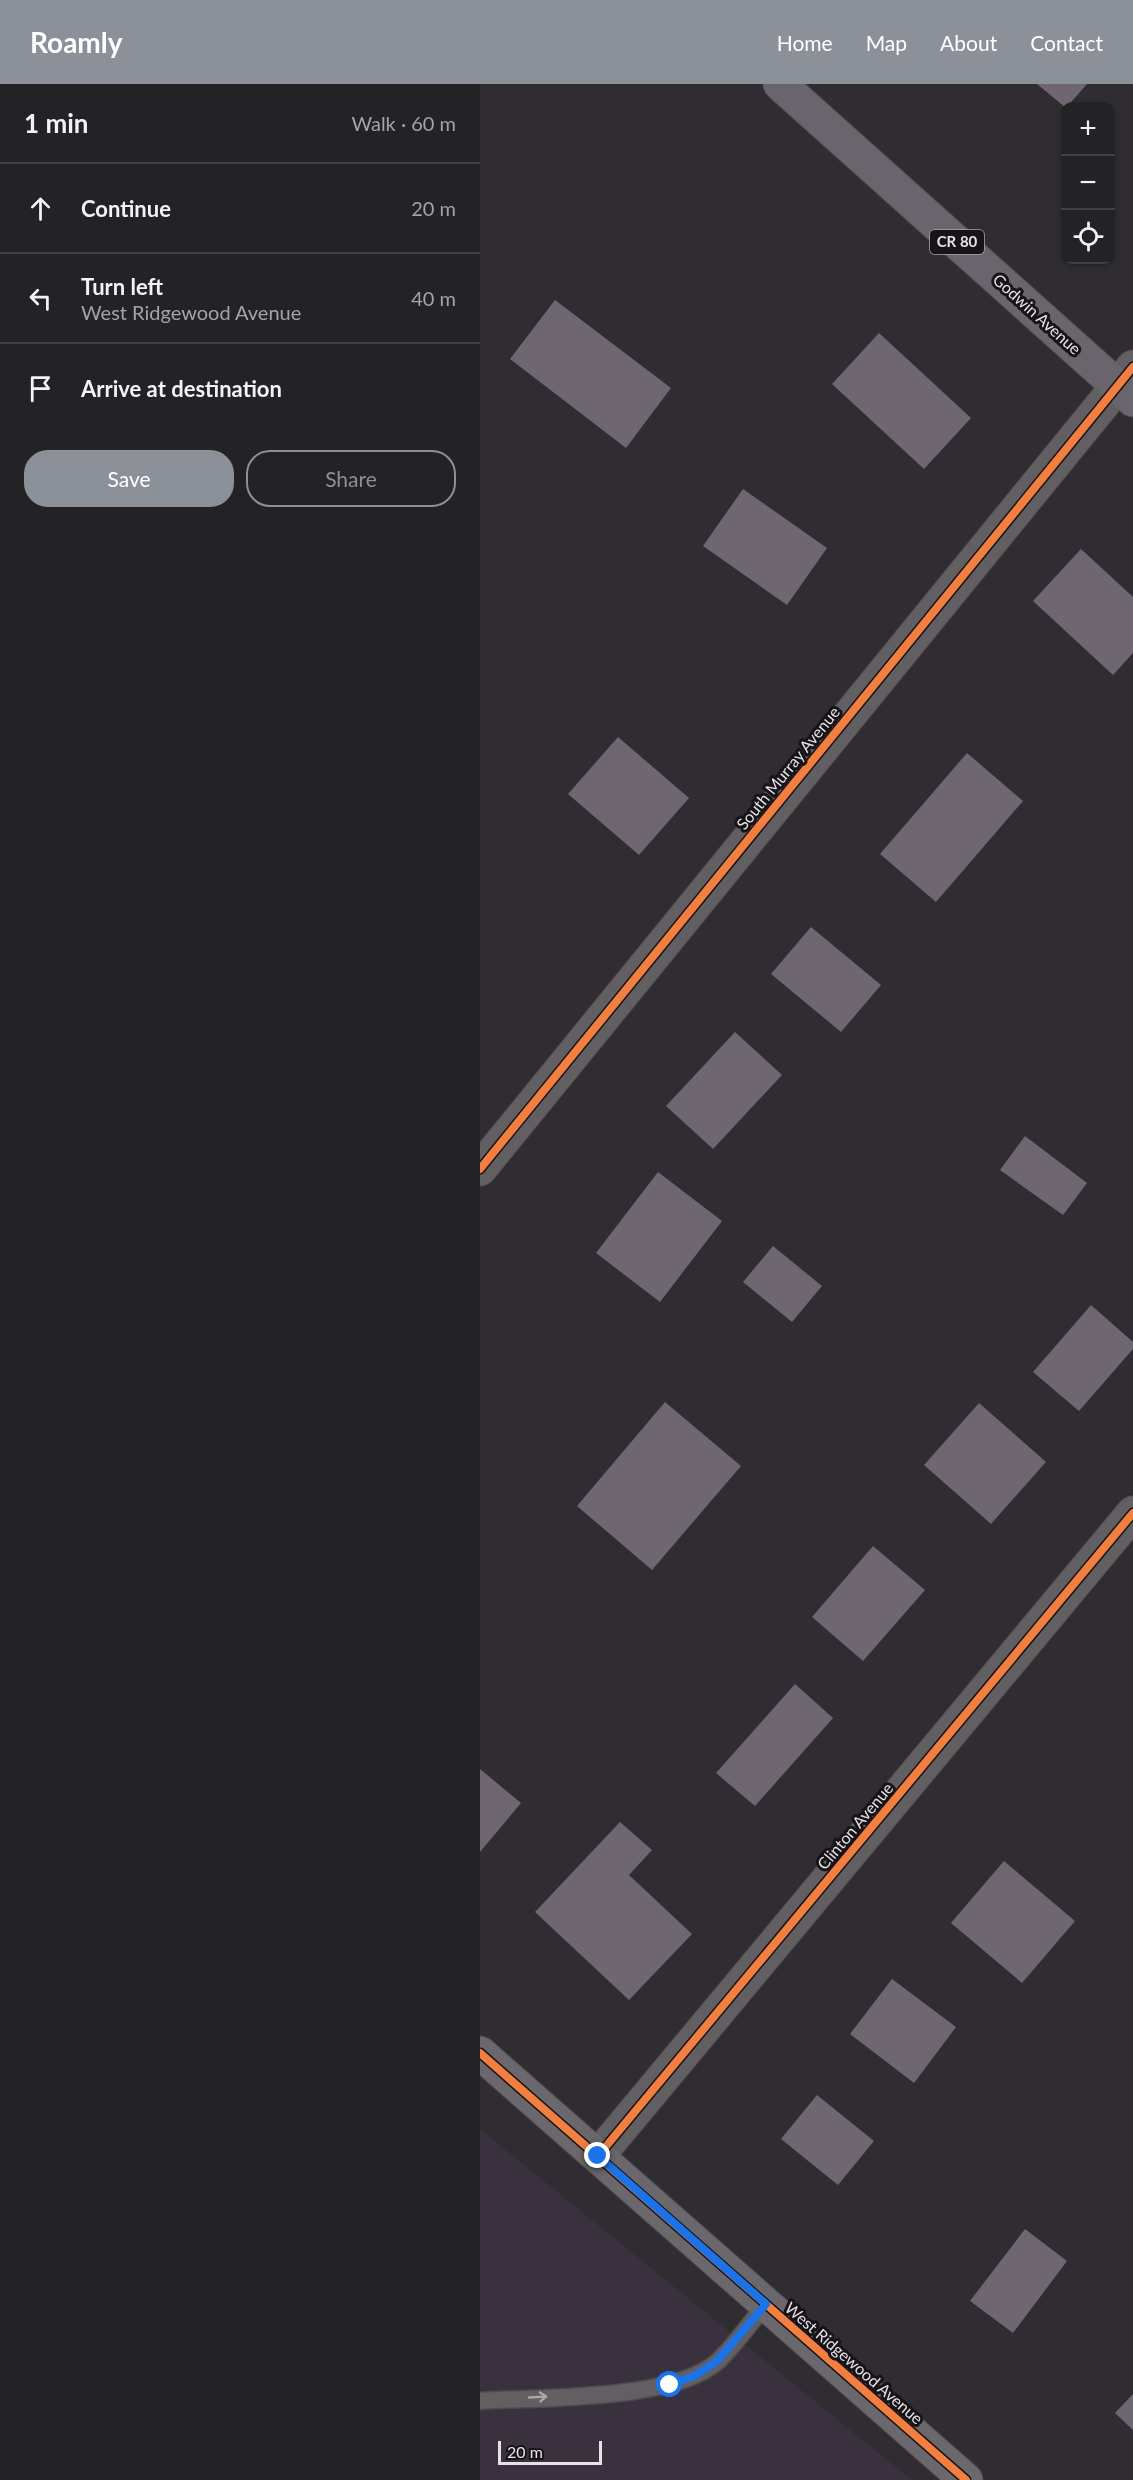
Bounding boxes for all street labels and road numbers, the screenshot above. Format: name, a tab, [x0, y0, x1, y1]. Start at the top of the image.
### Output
road number: CR 80	[930, 230, 984, 254]
street label: Godwin Avenue	[990, 269, 1085, 358]
street label: South Murray Avenue	[732, 702, 843, 833]
street label: Clinton Avenue	[813, 1778, 896, 1873]
street label: West Ridgewood Avenue	[782, 2298, 927, 2428]

